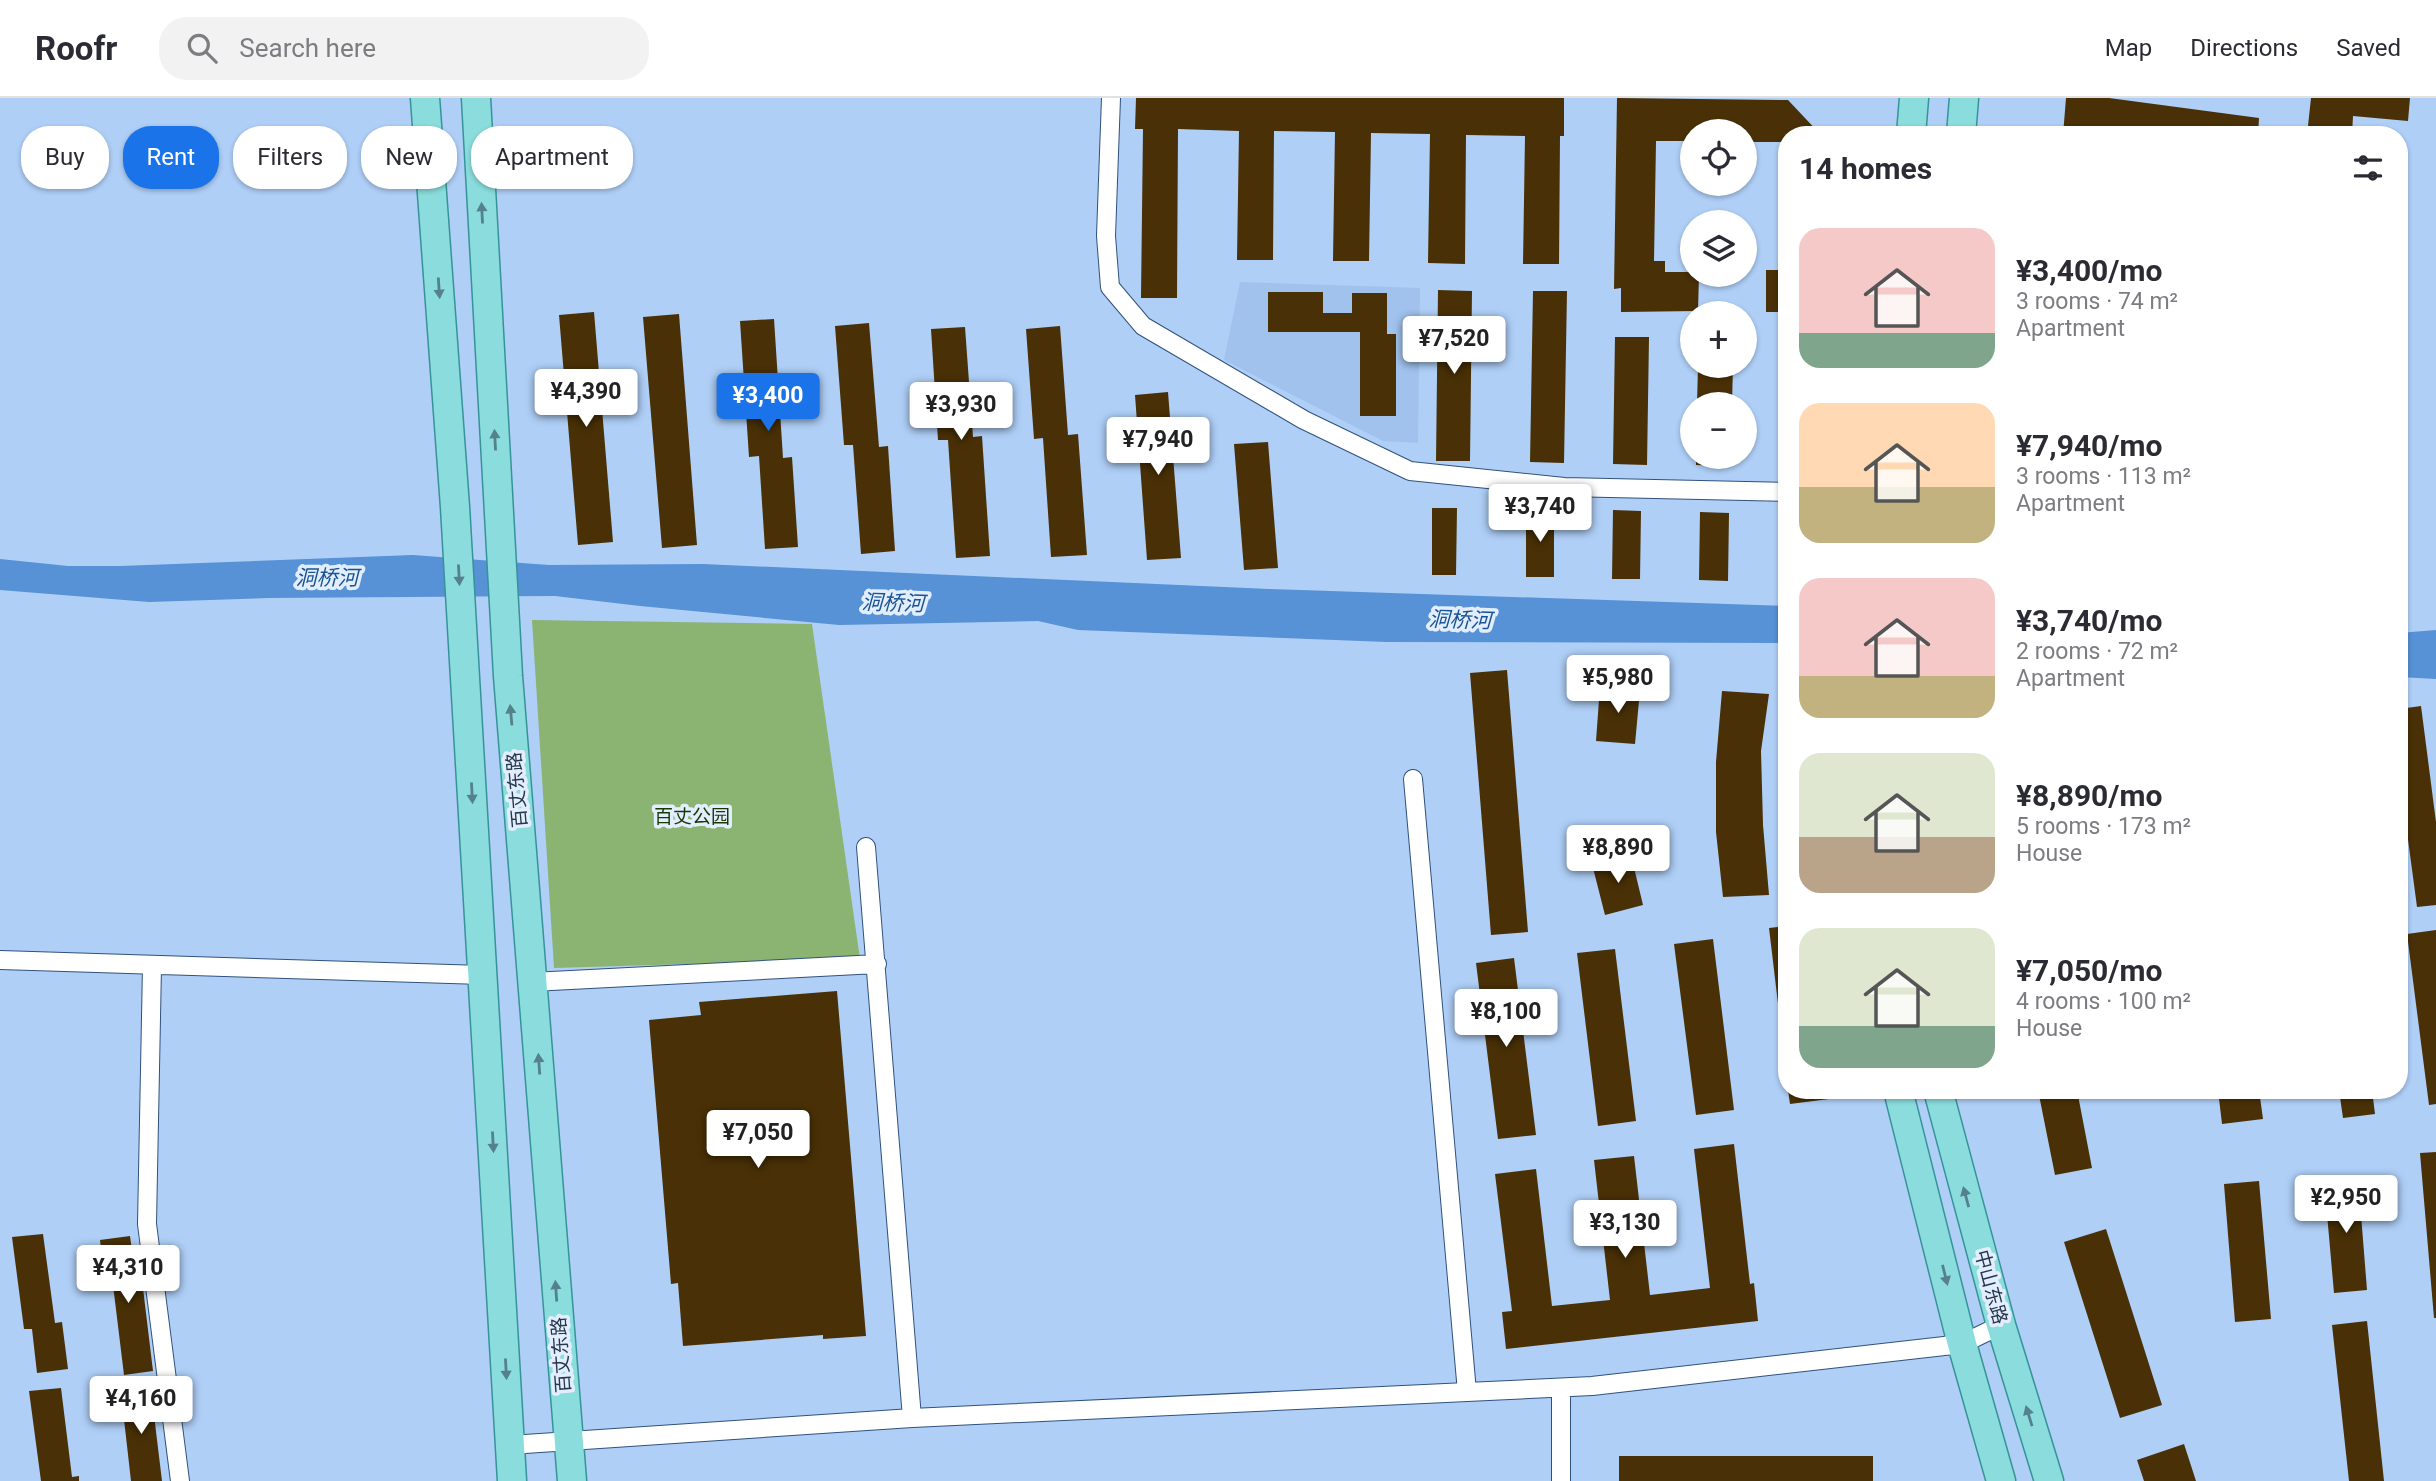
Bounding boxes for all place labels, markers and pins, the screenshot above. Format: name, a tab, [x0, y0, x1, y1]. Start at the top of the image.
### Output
pin: ¥7,520	[1397, 316, 1511, 376]
pin: ¥4,390	[529, 370, 643, 429]
pin: ¥3,400	[711, 374, 825, 433]
pin: ¥3,930	[904, 382, 1018, 442]
pin: ¥7,940	[1101, 418, 1215, 477]
pin: ¥3,740	[1483, 484, 1597, 544]
pin: ¥5,980	[1561, 656, 1675, 715]
pin: ¥8,890	[1561, 826, 1675, 885]
pin: ¥8,100	[1449, 990, 1563, 1049]
pin: ¥7,050	[701, 1110, 815, 1170]
pin: ¥2,950	[2289, 1176, 2403, 1235]
pin: ¥3,130	[1568, 1200, 1682, 1260]
pin: ¥4,310	[71, 1246, 185, 1305]
pin: ¥4,160	[84, 1376, 198, 1436]

